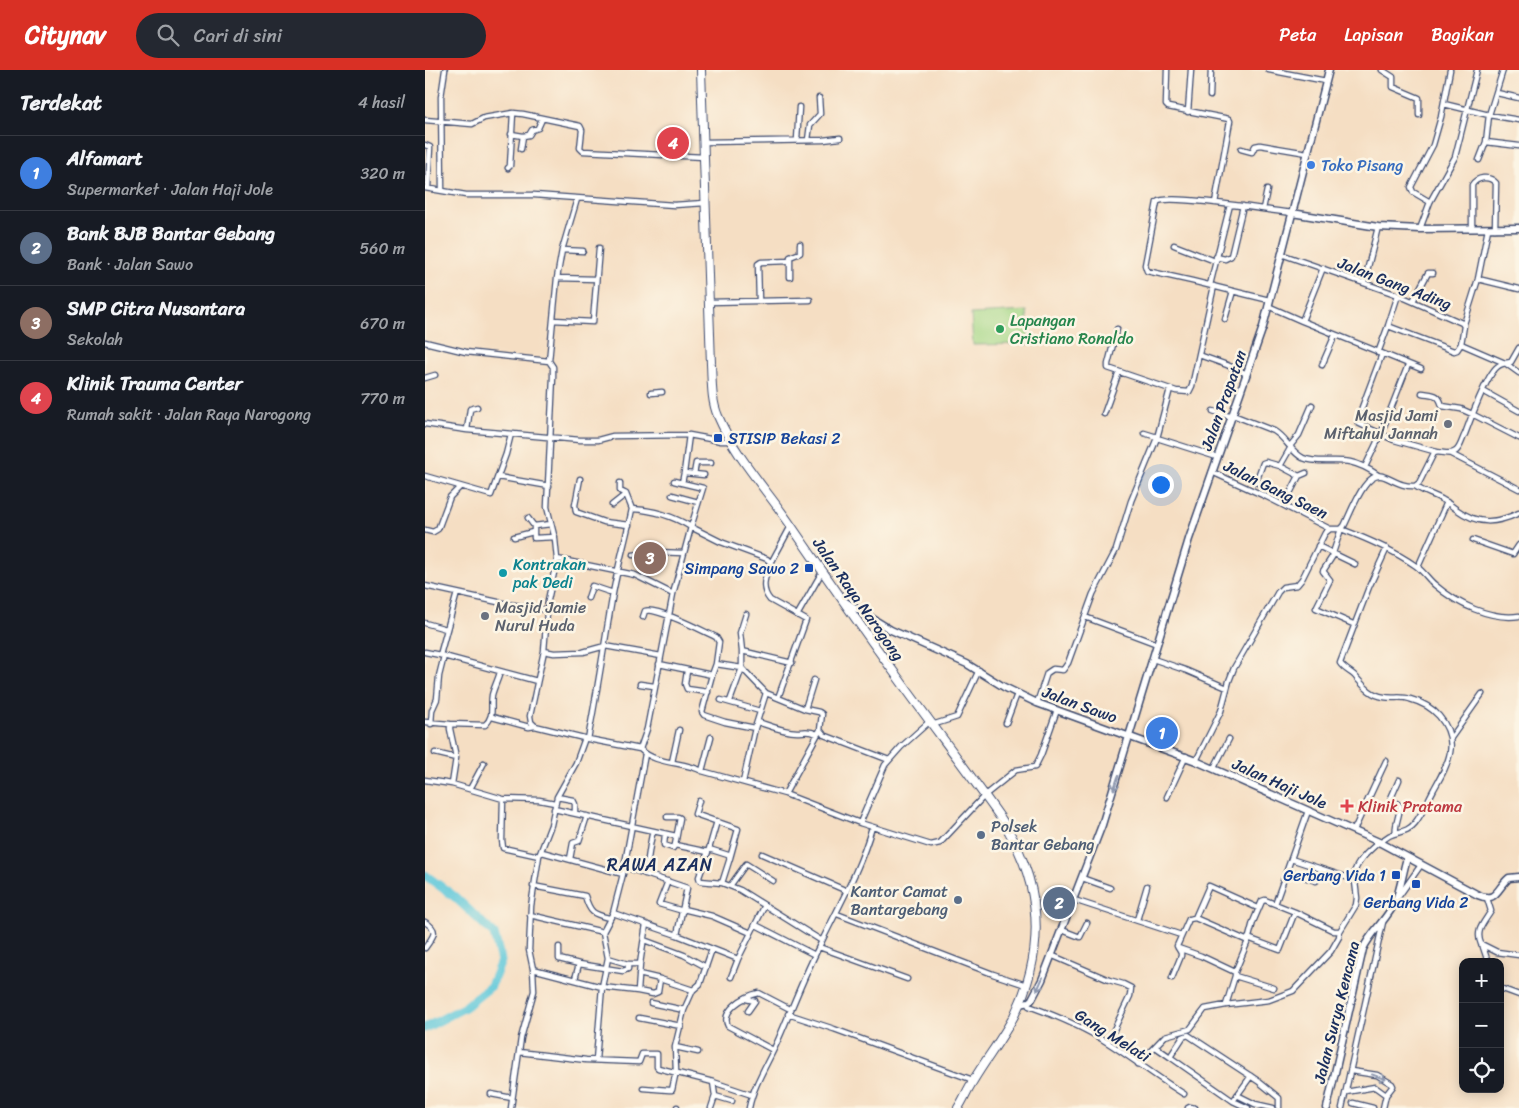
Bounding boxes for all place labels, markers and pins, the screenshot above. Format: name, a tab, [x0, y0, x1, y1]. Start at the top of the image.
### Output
pin: 4	[657, 124, 689, 162]
place label: Toko Pisang	[1321, 151, 1403, 180]
marker: Toko Pisang	[1305, 159, 1317, 171]
place label: Lapangan Cristiano Ronaldo	[1010, 306, 1134, 353]
marker: Lapangan Cristiano Ronaldo	[994, 323, 1006, 335]
place label: Masjid Jami Miftahul Jannah	[1324, 401, 1439, 448]
marker: Masjid Jami Miftahul Jannah	[1442, 418, 1454, 430]
place label: STISIP Bekasi 2	[728, 424, 840, 453]
marker: STISIP Bekasi 2	[712, 432, 724, 444]
pin: 3	[634, 539, 666, 577]
place label: Kontrakan pak Dedi	[512, 550, 587, 597]
place label: Simpang Sawo 2	[684, 554, 799, 583]
marker: Simpang Sawo 2	[803, 562, 815, 574]
marker: Kontrakan pak Dedi	[497, 567, 509, 579]
place label: Masjid Jamie Nurul Huda	[495, 593, 586, 640]
marker: Masjid Jamie Nurul Huda	[479, 610, 491, 622]
pin: 1	[1146, 714, 1178, 752]
place label: Klinik Pratama	[1358, 792, 1463, 821]
marker: Klinik Pratama	[1340, 799, 1354, 813]
place label: Polsek Bantar Gebang	[991, 812, 1095, 859]
marker: Polsek Bantar Gebang	[975, 829, 987, 841]
place label: Gerbang Vida 1	[1283, 861, 1386, 890]
marker: Gerbang Vida 1	[1390, 869, 1402, 881]
place label: Kantor Camat Bantargebang	[850, 877, 948, 924]
marker: Gerbang Vida 2	[1410, 878, 1422, 890]
pin: 2	[1043, 884, 1075, 922]
place label: Gerbang Vida 2	[1363, 888, 1469, 917]
marker: Kantor Camat Bantargebang	[952, 894, 964, 906]

